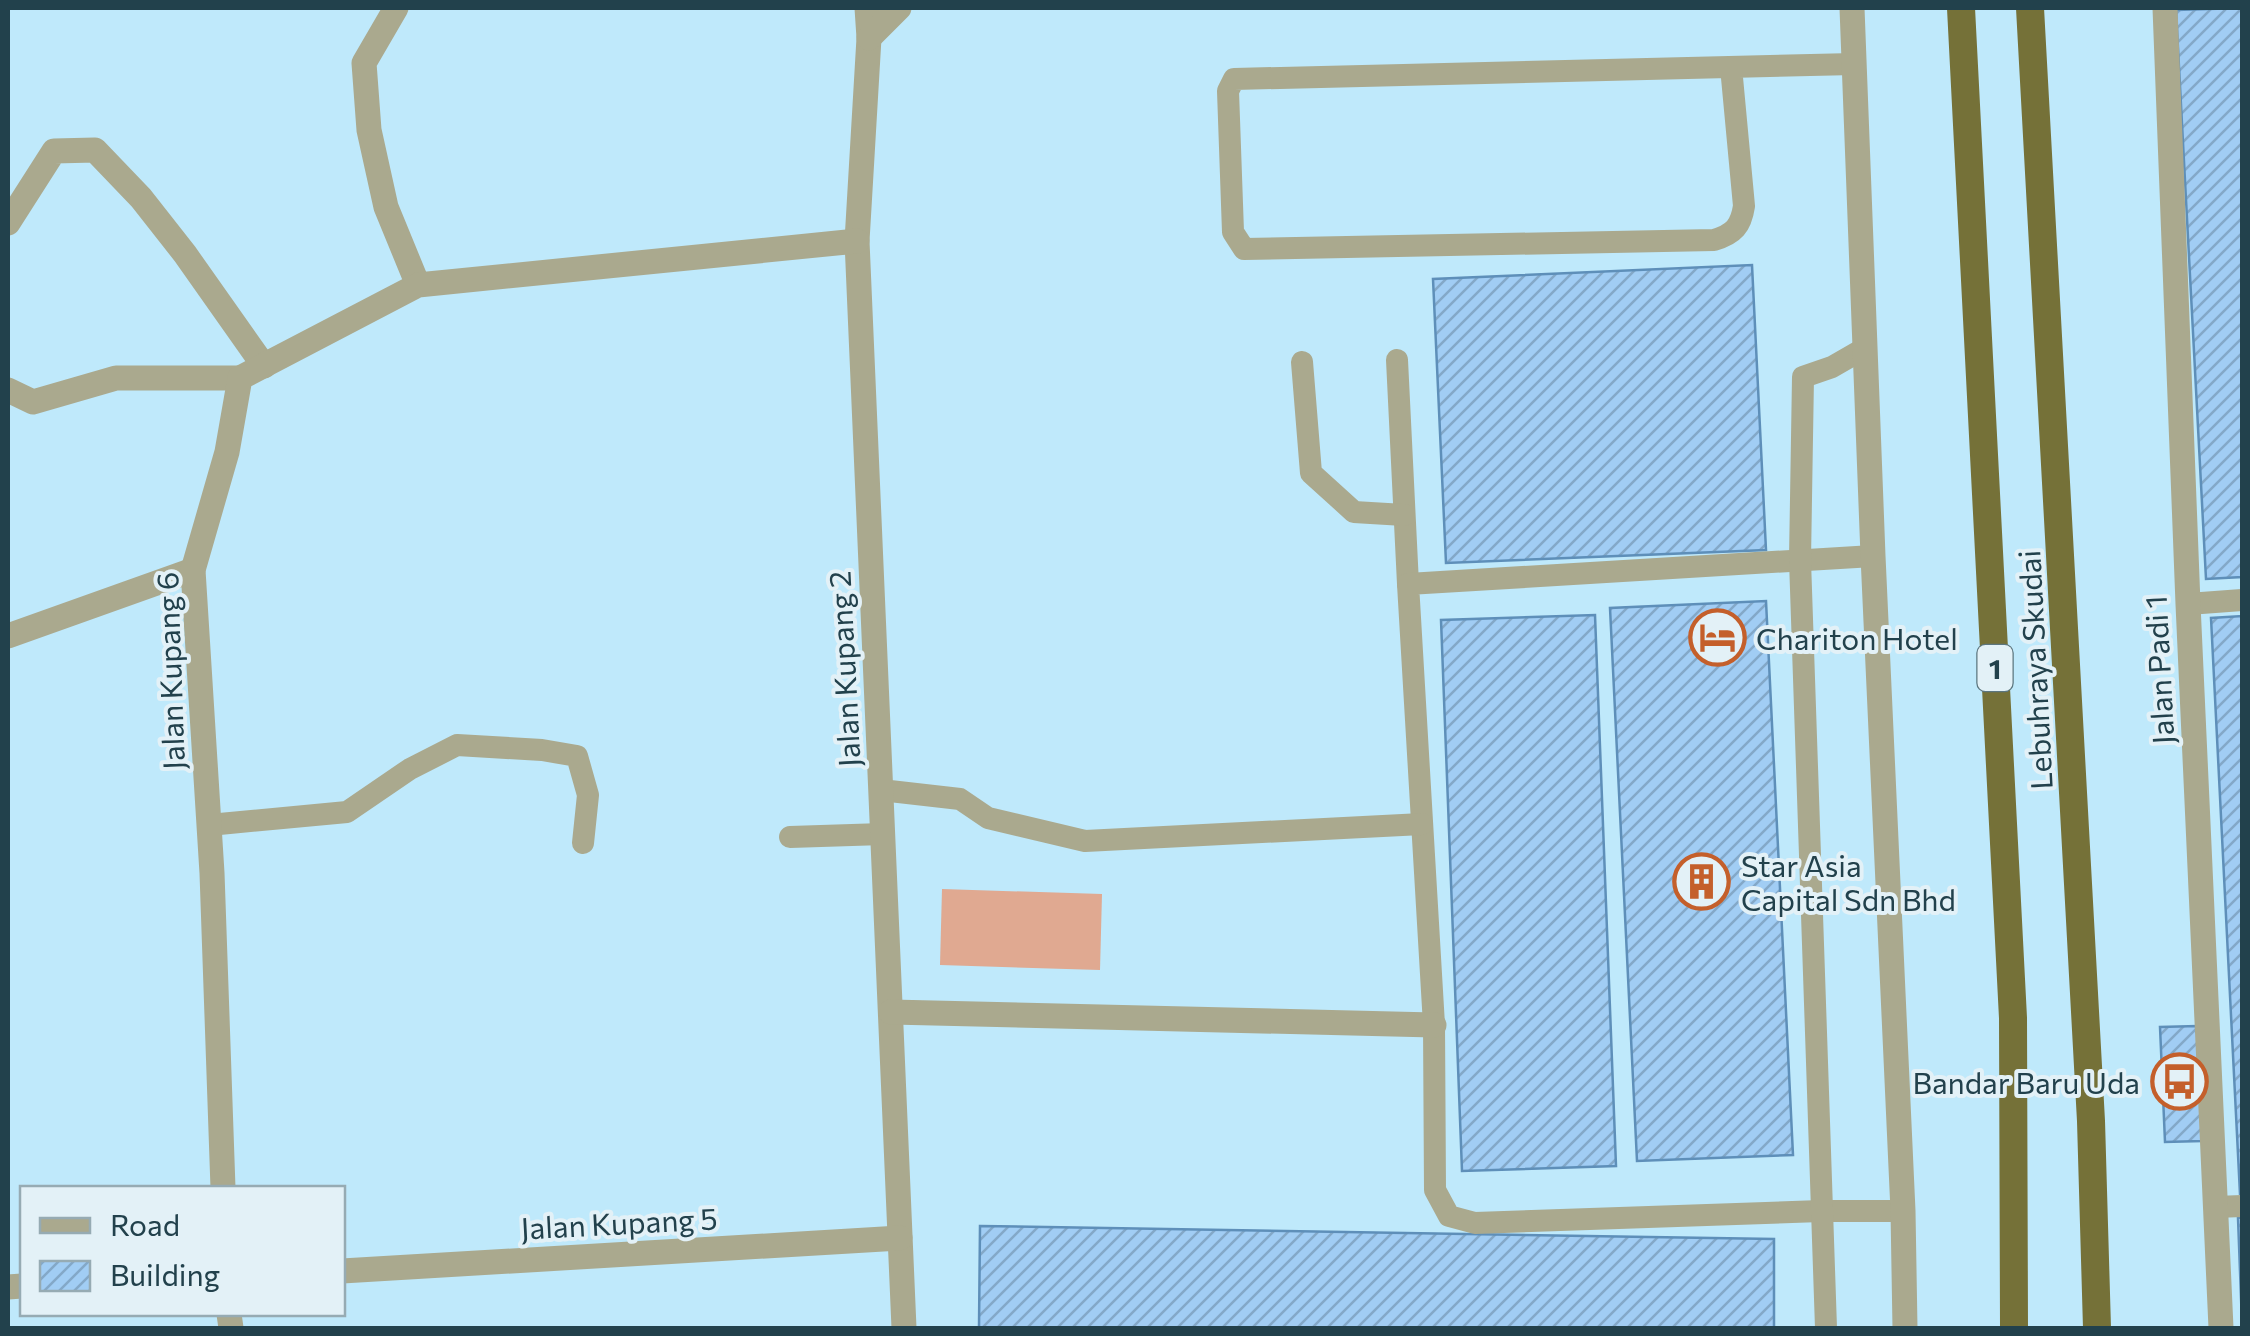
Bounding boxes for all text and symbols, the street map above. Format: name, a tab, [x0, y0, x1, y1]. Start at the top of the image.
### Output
street label: Lebuhraya Skudai	[2009, 549, 2059, 791]
street label: Jalan Kupang 2	[819, 570, 867, 768]
street label: Jalan Kupang 6	[147, 571, 191, 771]
street label: Jalan Padi 1	[2136, 595, 2180, 745]
hotel icon: Chariton Hotel	[1687, 607, 1747, 667]
place label: Chariton Hotel	[1756, 619, 1958, 656]
road number: 1	[1978, 645, 2012, 691]
place label: Star Asia Capital Sdn Bhd	[1741, 846, 1956, 917]
building icon: Star Asia Capital Sdn Bhd	[1672, 851, 1732, 911]
bus stop icon: Bandar Baru Uda	[2149, 1051, 2209, 1111]
place label: Bandar Baru Uda	[1913, 1063, 2140, 1100]
legend	[20, 1186, 345, 1316]
street label: Jalan Kupang 5	[520, 1198, 718, 1246]
text: Road	[110, 1205, 180, 1242]
text: Building	[110, 1255, 220, 1292]

